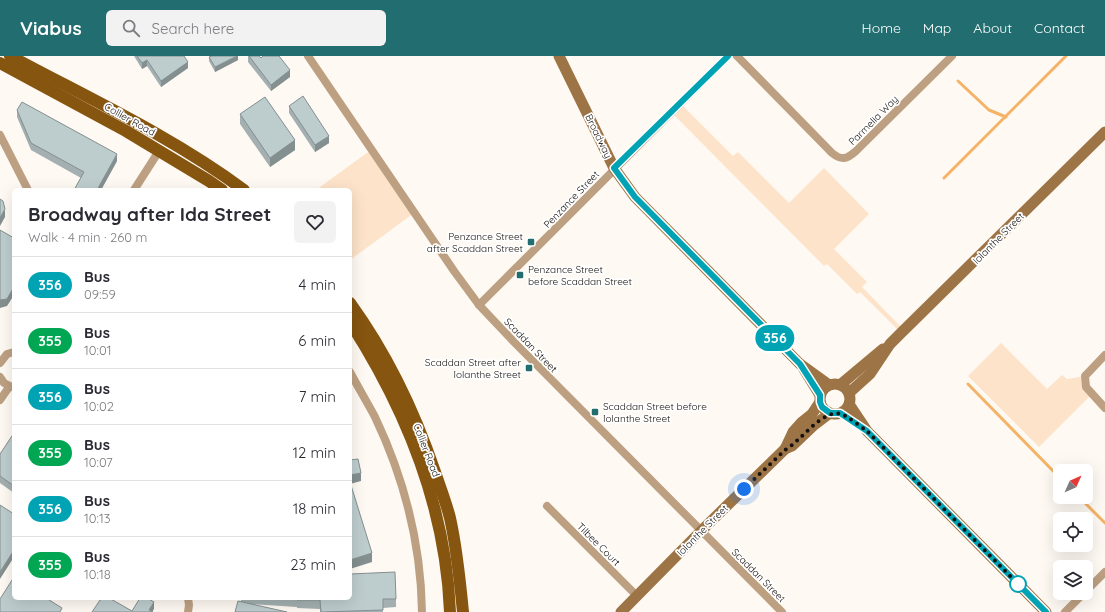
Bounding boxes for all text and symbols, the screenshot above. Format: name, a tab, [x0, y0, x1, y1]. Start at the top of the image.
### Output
search box	[106, 10, 386, 46]
text: Viabus	[20, 16, 82, 40]
icon: search	[120, 17, 142, 39]
text: Search here	[152, 19, 234, 38]
text: Home	[862, 19, 901, 37]
text: Map	[923, 19, 951, 37]
text: About	[973, 19, 1012, 37]
text: Contact	[1034, 19, 1085, 37]
street label: Parmelia Way	[846, 93, 901, 148]
street label: Collier Road	[102, 100, 158, 139]
street label: Broadway	[582, 112, 615, 160]
street label: Penzance Street	[541, 167, 602, 231]
button: heart	[294, 201, 336, 243]
text: Broadway after Ida Street	[28, 202, 271, 226]
street label: Iolanthe Street	[970, 209, 1027, 267]
text: Walk · 4 min · 260 m	[28, 229, 147, 245]
place label: Penzance Street after Scaddan Street	[427, 230, 524, 255]
marker: Penzance Street after Scaddan Street	[526, 237, 536, 247]
place label: Penzance Street before Scaddan Street	[528, 263, 632, 288]
text: Bus	[84, 267, 110, 286]
marker: Penzance Street before Scaddan Street	[515, 270, 525, 280]
text: 4 min	[298, 275, 336, 294]
text: 356	[38, 276, 62, 294]
text: 09:59	[84, 286, 116, 302]
street label: Scaddan Street	[501, 315, 560, 376]
text: Bus	[84, 323, 110, 342]
line badge: 356	[752, 325, 798, 351]
text: 356	[763, 329, 787, 347]
text: 6 min	[298, 331, 336, 350]
text: 355	[38, 332, 62, 350]
text: 10:01	[84, 342, 112, 358]
place label: Scaddan Street after Iolanthe Street	[425, 356, 522, 381]
marker: Scaddan Street after Iolanthe Street	[524, 363, 534, 373]
text: Bus	[84, 379, 110, 398]
text: 7 min	[299, 387, 336, 406]
text: 356	[38, 388, 62, 406]
text: 10:02	[84, 398, 114, 414]
place label: Scaddan Street before Iolanthe Street	[603, 400, 707, 425]
marker: Scaddan Street before Iolanthe Street	[590, 407, 600, 417]
street label: Collier Road	[410, 422, 443, 479]
text: Bus	[84, 435, 110, 454]
text: 12 min	[292, 443, 336, 462]
text: 355	[38, 444, 62, 462]
text: 10:07	[84, 454, 113, 470]
north arrow	[1053, 464, 1093, 504]
map controls	[1053, 464, 1093, 600]
your location	[734, 479, 754, 499]
text: Bus	[84, 491, 110, 510]
text: 18 min	[293, 499, 336, 518]
text: 356	[38, 500, 62, 518]
street label: Iolanthe Street	[674, 501, 731, 559]
text: 10:13	[84, 510, 111, 526]
button: locate	[1053, 512, 1093, 552]
street label: Tilbee Court	[574, 520, 623, 569]
street label: Scaddan Street	[729, 546, 789, 605]
text: Bus	[84, 547, 110, 566]
text: 23 min	[290, 555, 336, 574]
text: 355	[38, 556, 62, 574]
button: layers	[1053, 560, 1093, 600]
text: 10:18	[84, 566, 111, 582]
unlabelled marker	[1009, 575, 1027, 593]

